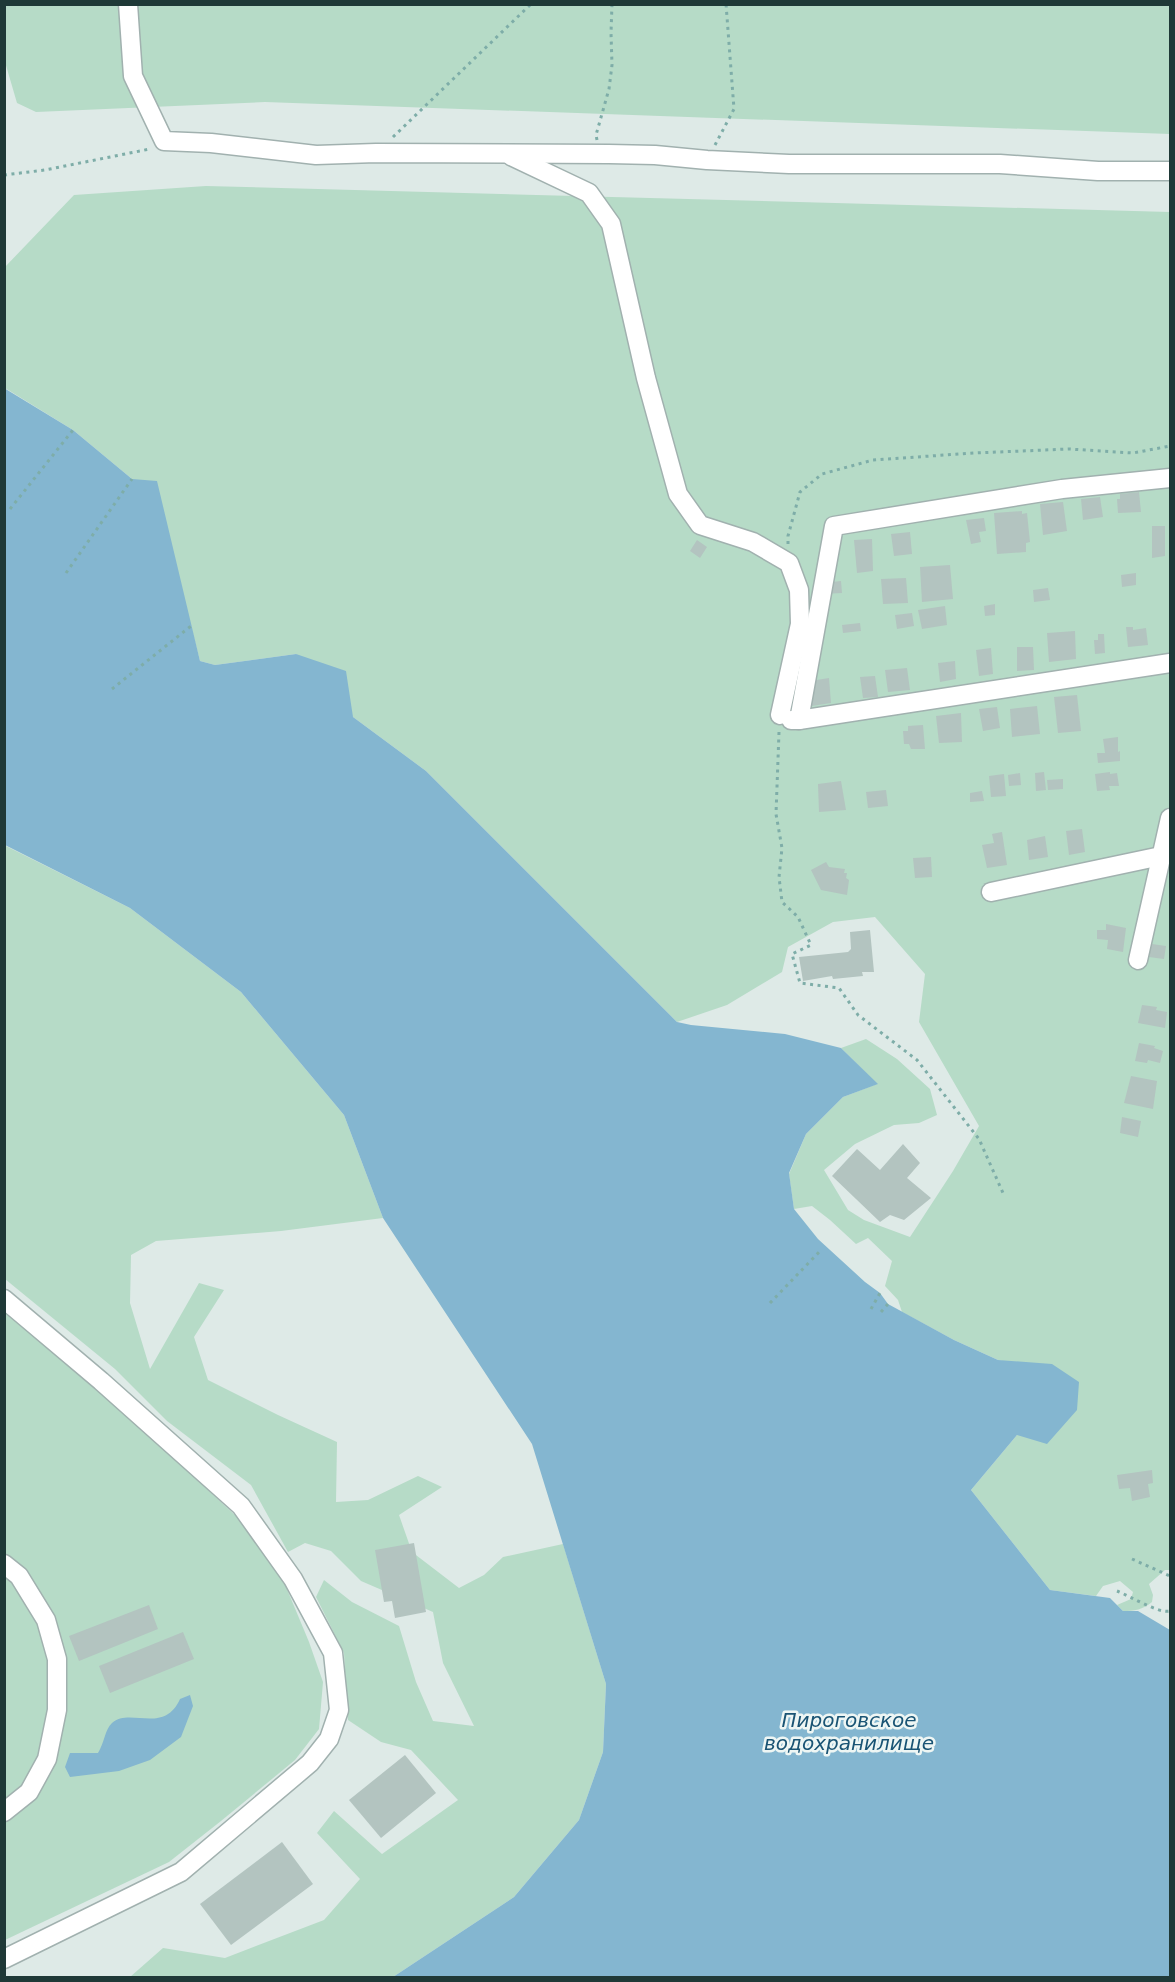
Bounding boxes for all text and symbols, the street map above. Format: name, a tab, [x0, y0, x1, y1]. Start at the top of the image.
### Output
water label: Пироговское водохранилище	[764, 1708, 934, 1755]

